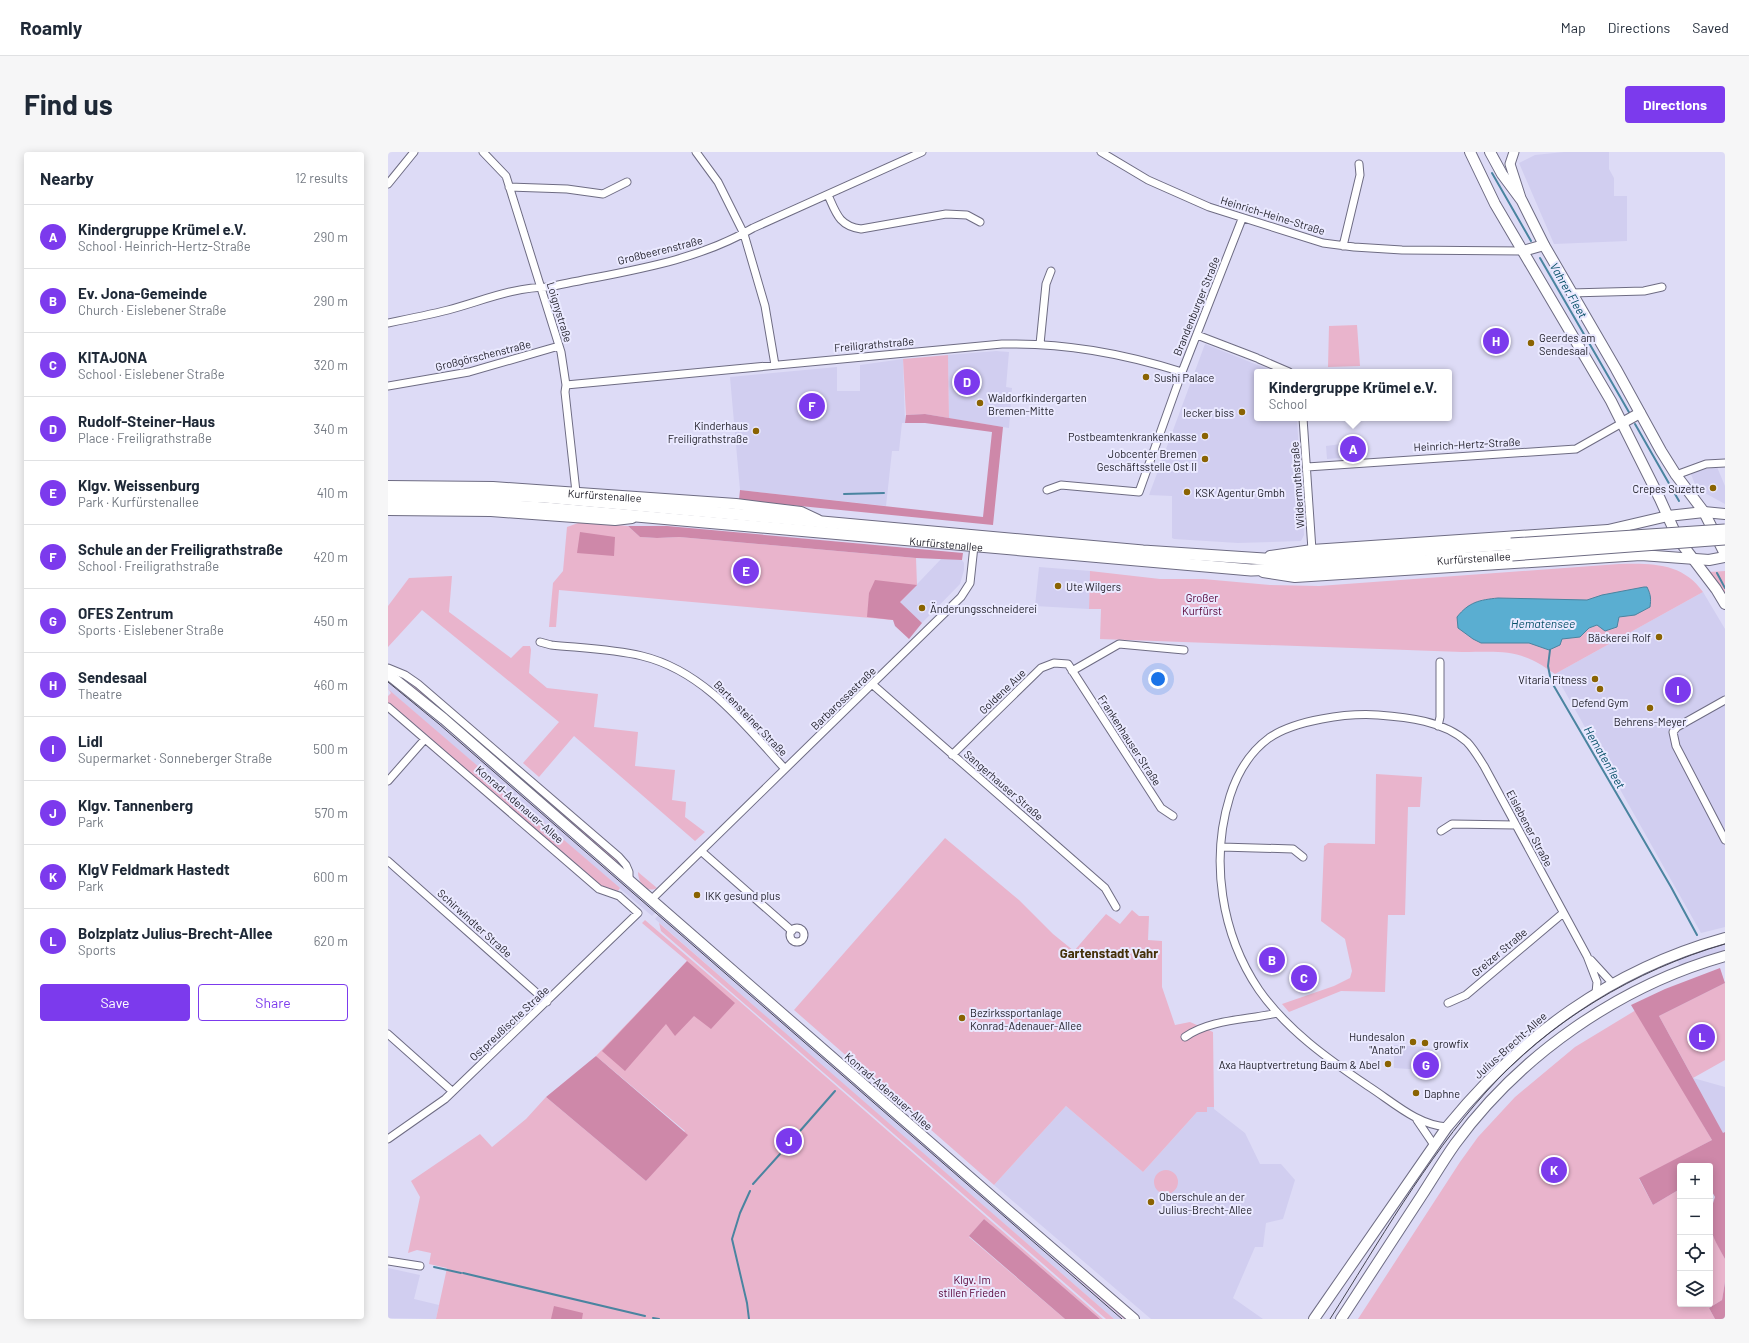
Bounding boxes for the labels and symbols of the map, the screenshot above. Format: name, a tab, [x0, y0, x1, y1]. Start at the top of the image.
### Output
street label: Heinrich-Heine-Straße	[1219, 193, 1327, 237]
street label: Großbeerenstraße	[616, 233, 704, 267]
street label: Brandenburger Straße	[1170, 254, 1222, 358]
water label: Vahrer Fleet	[1547, 260, 1591, 321]
street label: Loignystraße	[545, 280, 575, 344]
pin: H	[1483, 326, 1509, 356]
place label: Geerdes am Sendesaal	[1539, 331, 1595, 357]
street label: Freiligrathstraße	[833, 334, 915, 354]
street label: Großgörschenstraße	[434, 337, 532, 373]
marker: Geerdes am Sendesaal	[1526, 338, 1536, 348]
pin: D	[954, 367, 980, 397]
place label: Sushi Palace	[1154, 371, 1214, 384]
marker: Sushi Palace	[1141, 372, 1151, 382]
pin: F	[799, 391, 825, 421]
place label: Waldorfkindergarten Bremen-Mitte	[988, 391, 1087, 417]
marker: Waldorfkindergarten Bremen-Mitte	[975, 398, 985, 408]
place label: lecker biss	[1183, 406, 1234, 419]
marker: lecker biss	[1237, 407, 1247, 417]
place label: Kinderhaus Freiligrathstraße	[668, 419, 748, 445]
marker: Kinderhaus Freiligrathstraße	[751, 426, 761, 436]
place label: Postbeamtenkrankenkasse	[1068, 430, 1197, 443]
marker: Postbeamtenkrankenkasse	[1200, 431, 1210, 441]
pin: A	[1340, 434, 1366, 464]
street label: Heinrich-Hertz-Straße	[1413, 435, 1521, 453]
street label: Wildermuthstraße	[1287, 441, 1307, 529]
place label: Jobcenter Bremen Geschäftsstelle Ost II	[1097, 447, 1197, 473]
marker: Jobcenter Bremen Geschäftsstelle Ost II	[1200, 454, 1210, 464]
place label: Crepes Suzette	[1633, 482, 1705, 495]
marker: Crepes Suzette	[1708, 483, 1718, 493]
street label: Kurfürstenallee	[567, 486, 642, 504]
place label: KSK Agentur Gmbh	[1195, 486, 1285, 499]
marker: KSK Agentur Gmbh	[1182, 487, 1192, 497]
street label: Kurfürstenallee	[909, 534, 984, 553]
street label: Kurfürstenallee	[1436, 549, 1511, 566]
pin: E	[733, 556, 759, 586]
place label: Ute Wilgers	[1066, 580, 1121, 593]
marker: Ute Wilgers	[1053, 581, 1063, 591]
park label: Großer Kurfürst	[1182, 591, 1222, 617]
place label: Änderungsschneiderei	[930, 601, 1037, 615]
marker: Änderungsschneiderei	[917, 603, 927, 613]
water label: Hematensee	[1511, 616, 1575, 630]
place label: Bäckerei Rolf	[1588, 631, 1651, 644]
marker: Bäckerei Rolf	[1654, 632, 1664, 642]
street label: Barbarossastraße	[808, 664, 878, 732]
street label: Goldene Aue	[976, 666, 1028, 716]
your location	[1148, 669, 1168, 689]
place label: Vitaria Fitness	[1518, 673, 1587, 686]
marker: Vitaria Fitness	[1590, 674, 1600, 684]
pin: I	[1665, 675, 1691, 705]
street label: Bartensteiner Straße	[712, 678, 790, 759]
marker: Defend Gym	[1595, 684, 1605, 694]
street label: Frankenhauser Straße	[1096, 692, 1164, 788]
place label: Defend Gym	[1572, 696, 1628, 709]
marker: Behrens-Meyer	[1645, 703, 1655, 713]
place label: Behrens-Meyer	[1614, 715, 1686, 728]
water label: Hematenfleet	[1582, 723, 1629, 791]
street label: Sangerhauser Straße	[962, 747, 1046, 823]
street label: Konrad-Adenauer-Allee	[474, 762, 567, 846]
street label: Eislebener Straße	[1504, 787, 1556, 869]
street label: Schirwindter Straße	[435, 886, 515, 960]
place label: IKK gesund plus	[705, 889, 780, 902]
marker: IKK gesund plus	[692, 890, 702, 900]
street label: Greizer Straße	[1469, 925, 1529, 979]
district label: Gartenstadt Vahr	[1060, 945, 1158, 961]
pin: B	[1259, 945, 1285, 975]
pin: C	[1291, 963, 1317, 993]
street label: Ostpreußische Straße	[467, 983, 551, 1063]
place label: Bezirkssportanlage Konrad-Adenauer-Allee	[970, 1006, 1082, 1032]
street label: Julius-Brecht-Allee	[1471, 1009, 1549, 1081]
marker: Bezirkssportanlage Konrad-Adenauer-Allee	[957, 1013, 967, 1023]
pin: L	[1689, 1022, 1715, 1052]
place label: Hundesalon "Anatol"	[1349, 1030, 1405, 1056]
marker: Hundesalon "Anatol"	[1408, 1037, 1418, 1047]
place label: growfix	[1433, 1037, 1469, 1050]
marker: growfix	[1420, 1038, 1430, 1048]
street label: Konrad-Adenauer-Allee	[843, 1049, 936, 1133]
pin: G	[1413, 1050, 1439, 1080]
place label: Axa Hauptvertretung Baum & Abel	[1219, 1058, 1380, 1071]
marker: Axa Hauptvertretung Baum & Abel	[1383, 1059, 1393, 1069]
place label: Daphne	[1424, 1087, 1460, 1100]
marker: Daphne	[1411, 1088, 1421, 1098]
pin: J	[776, 1126, 802, 1156]
pin: K	[1541, 1155, 1567, 1185]
place label: Oberschule an der Julius-Brecht-Allee	[1159, 1190, 1252, 1216]
marker: Oberschule an der Julius-Brecht-Allee	[1146, 1197, 1156, 1207]
park label: Klgv. Im stillen Frieden	[938, 1273, 1006, 1299]

